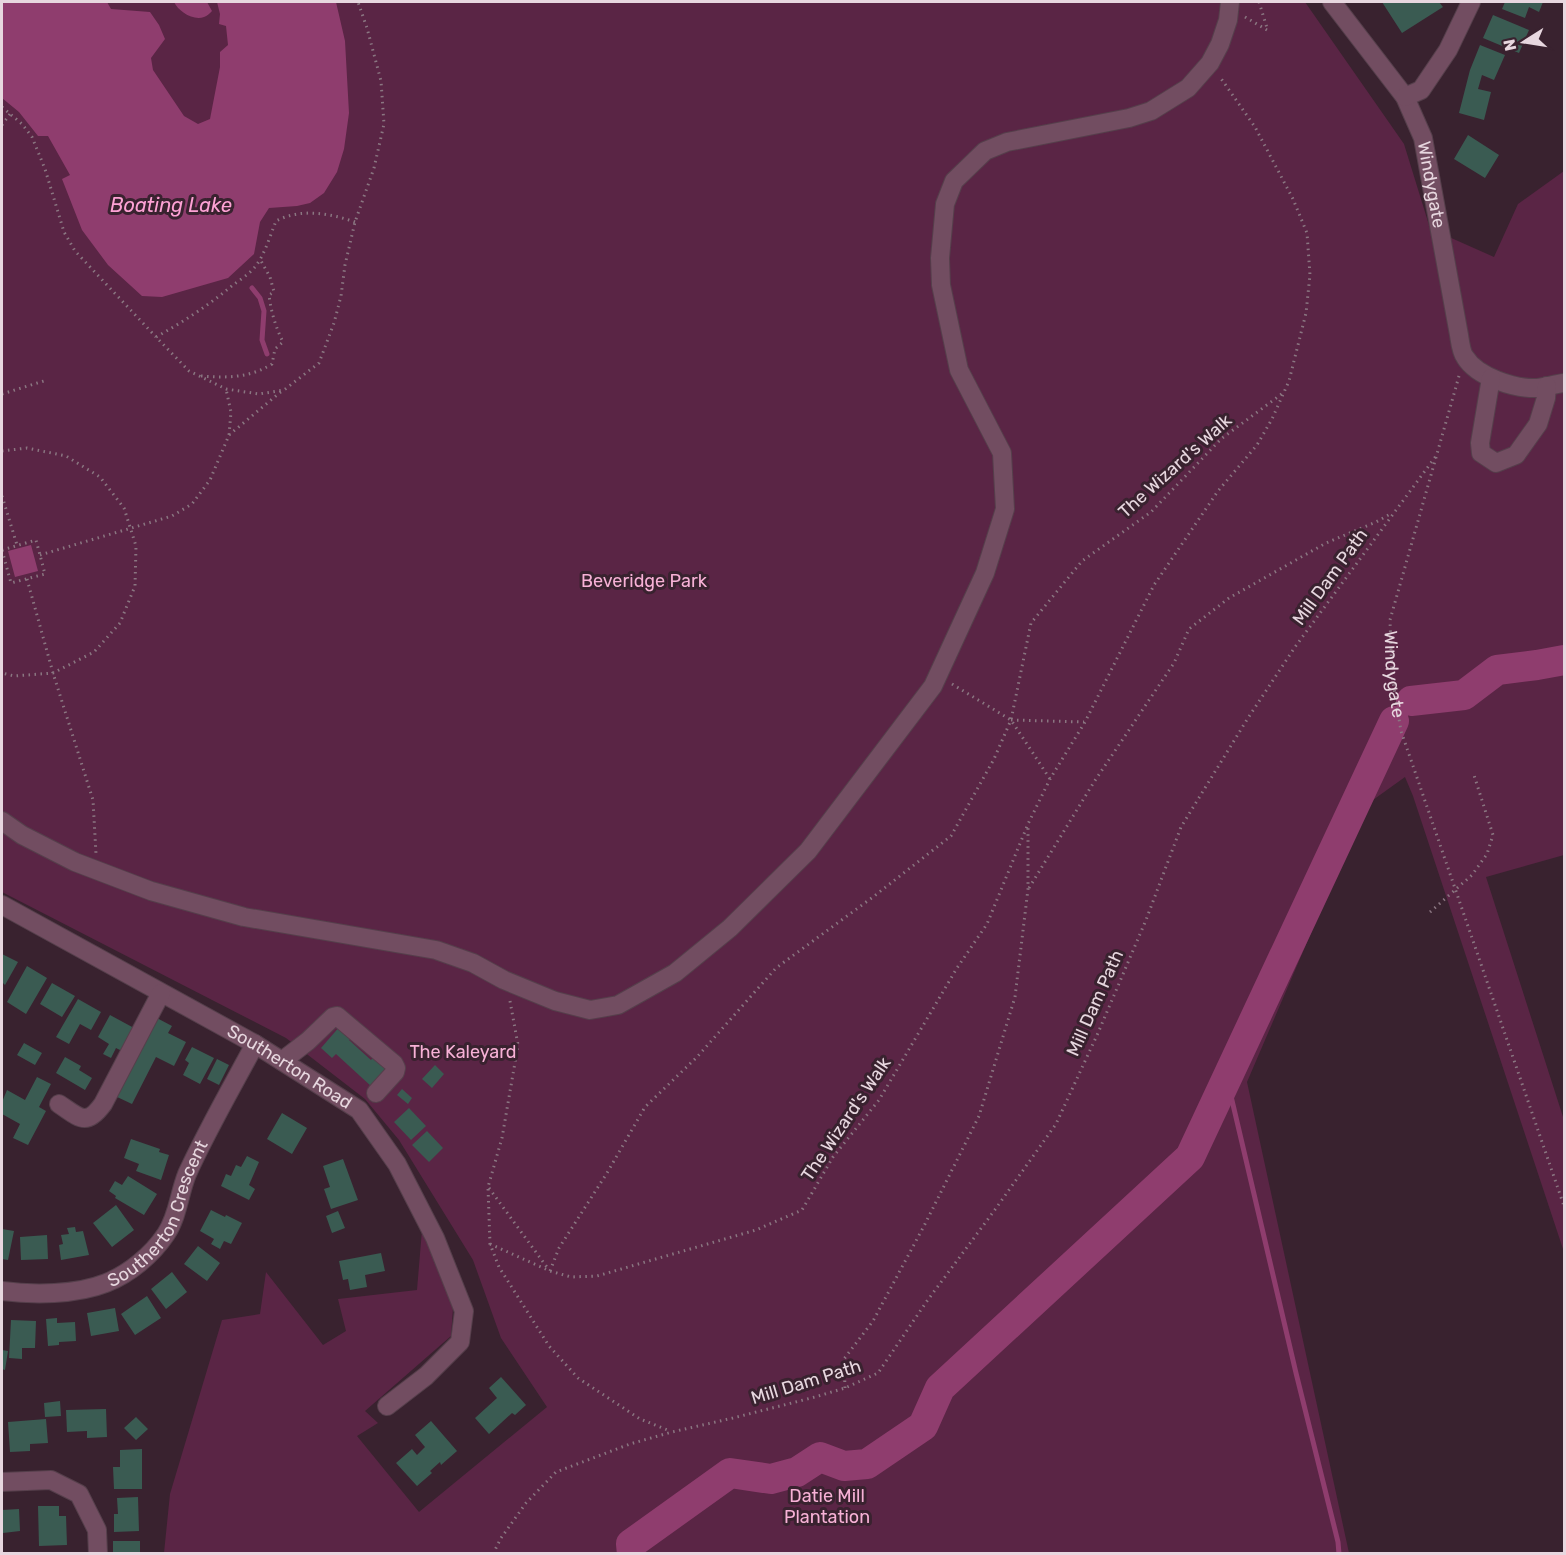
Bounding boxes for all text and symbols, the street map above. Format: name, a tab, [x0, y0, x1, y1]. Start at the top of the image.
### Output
north arrow	[1494, 12, 1554, 72]
text: N	[1499, 37, 1520, 53]
street label: Windygate	[1413, 139, 1450, 230]
water label: Boating Lake	[110, 193, 232, 217]
street label: The Wizard's Walk	[1114, 409, 1237, 523]
street label: Mill Dam Path	[1288, 525, 1372, 629]
park label: Beveridge Park	[581, 570, 708, 592]
street label: Windygate	[1379, 630, 1410, 720]
street label: Mill Dam Path	[1062, 947, 1128, 1059]
street label: Southerton Road	[223, 1020, 356, 1114]
park label: The Kaleyard	[409, 1041, 517, 1063]
street label: The Wizard's Walk	[796, 1052, 896, 1185]
street label: Southerton Crescent	[104, 1136, 213, 1292]
street label: Mill Dam Path	[748, 1355, 864, 1409]
park label: Datie Mill Plantation	[784, 1485, 870, 1528]

